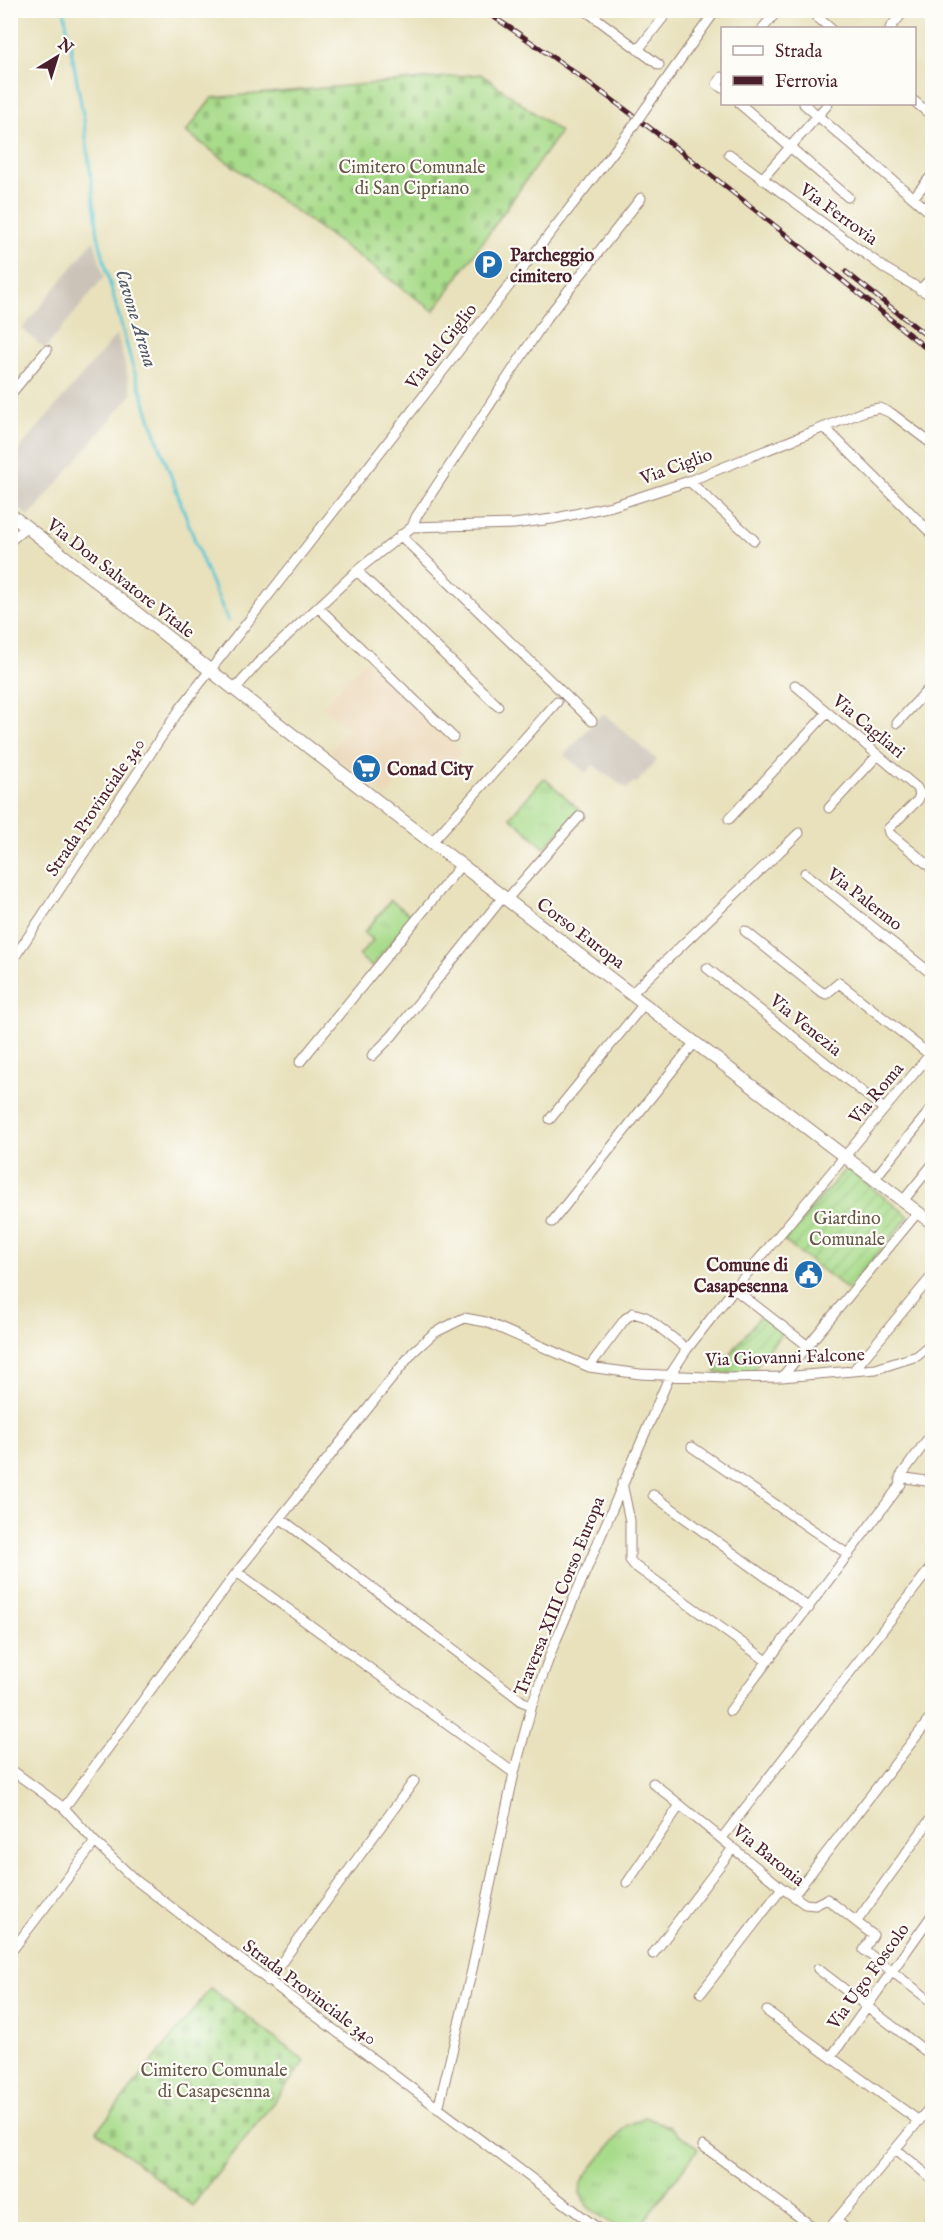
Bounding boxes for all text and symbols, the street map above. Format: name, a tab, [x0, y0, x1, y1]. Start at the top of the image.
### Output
north arrow	[27, 27, 87, 87]
legend	[721, 27, 916, 105]
text: N	[53, 34, 77, 59]
text: Strada	[775, 41, 822, 64]
text: Ferrovia	[775, 71, 838, 94]
park label: Cimitero Comunale di San Cipriano	[338, 157, 486, 201]
street label: Via Ferrovia	[794, 179, 882, 251]
place label: Parcheggio cimitero	[510, 245, 594, 289]
parking icon: Parcheggio cimitero	[473, 249, 505, 281]
water label: Cavone Arena	[109, 266, 162, 371]
street label: Via del Giglio	[401, 299, 483, 395]
street label: Via Ciglio	[636, 444, 716, 491]
street label: Via Don Salvatore Vitale	[41, 514, 199, 644]
street label: Via Cagliari	[826, 690, 909, 764]
street label: Strada Provinciale 340	[41, 734, 151, 881]
supermarket icon: Conad City	[350, 753, 382, 785]
place label: Conad City	[387, 759, 474, 782]
street label: Via Palermo	[821, 863, 907, 937]
street label: Corso Europa	[531, 893, 629, 975]
street label: Via Venezia	[764, 989, 846, 1062]
street label: Via Roma	[844, 1058, 910, 1130]
park label: Giardino Comunale	[809, 1208, 885, 1252]
place label: Comune di Casapesenna	[694, 1255, 789, 1299]
public building icon: Comune di Casapesenna	[793, 1259, 825, 1291]
street label: Via Giovanni Falcone	[704, 1344, 865, 1373]
street label: Traversa XIII Corso Europa	[510, 1493, 611, 1700]
street label: Via Baronia	[726, 1819, 809, 1892]
street label: Via Ugo Foscolo	[822, 1919, 916, 2035]
street label: Strada Provinciale 340	[238, 1935, 381, 2051]
park label: Cimitero Comunale di Casapesenna	[140, 2060, 288, 2104]

